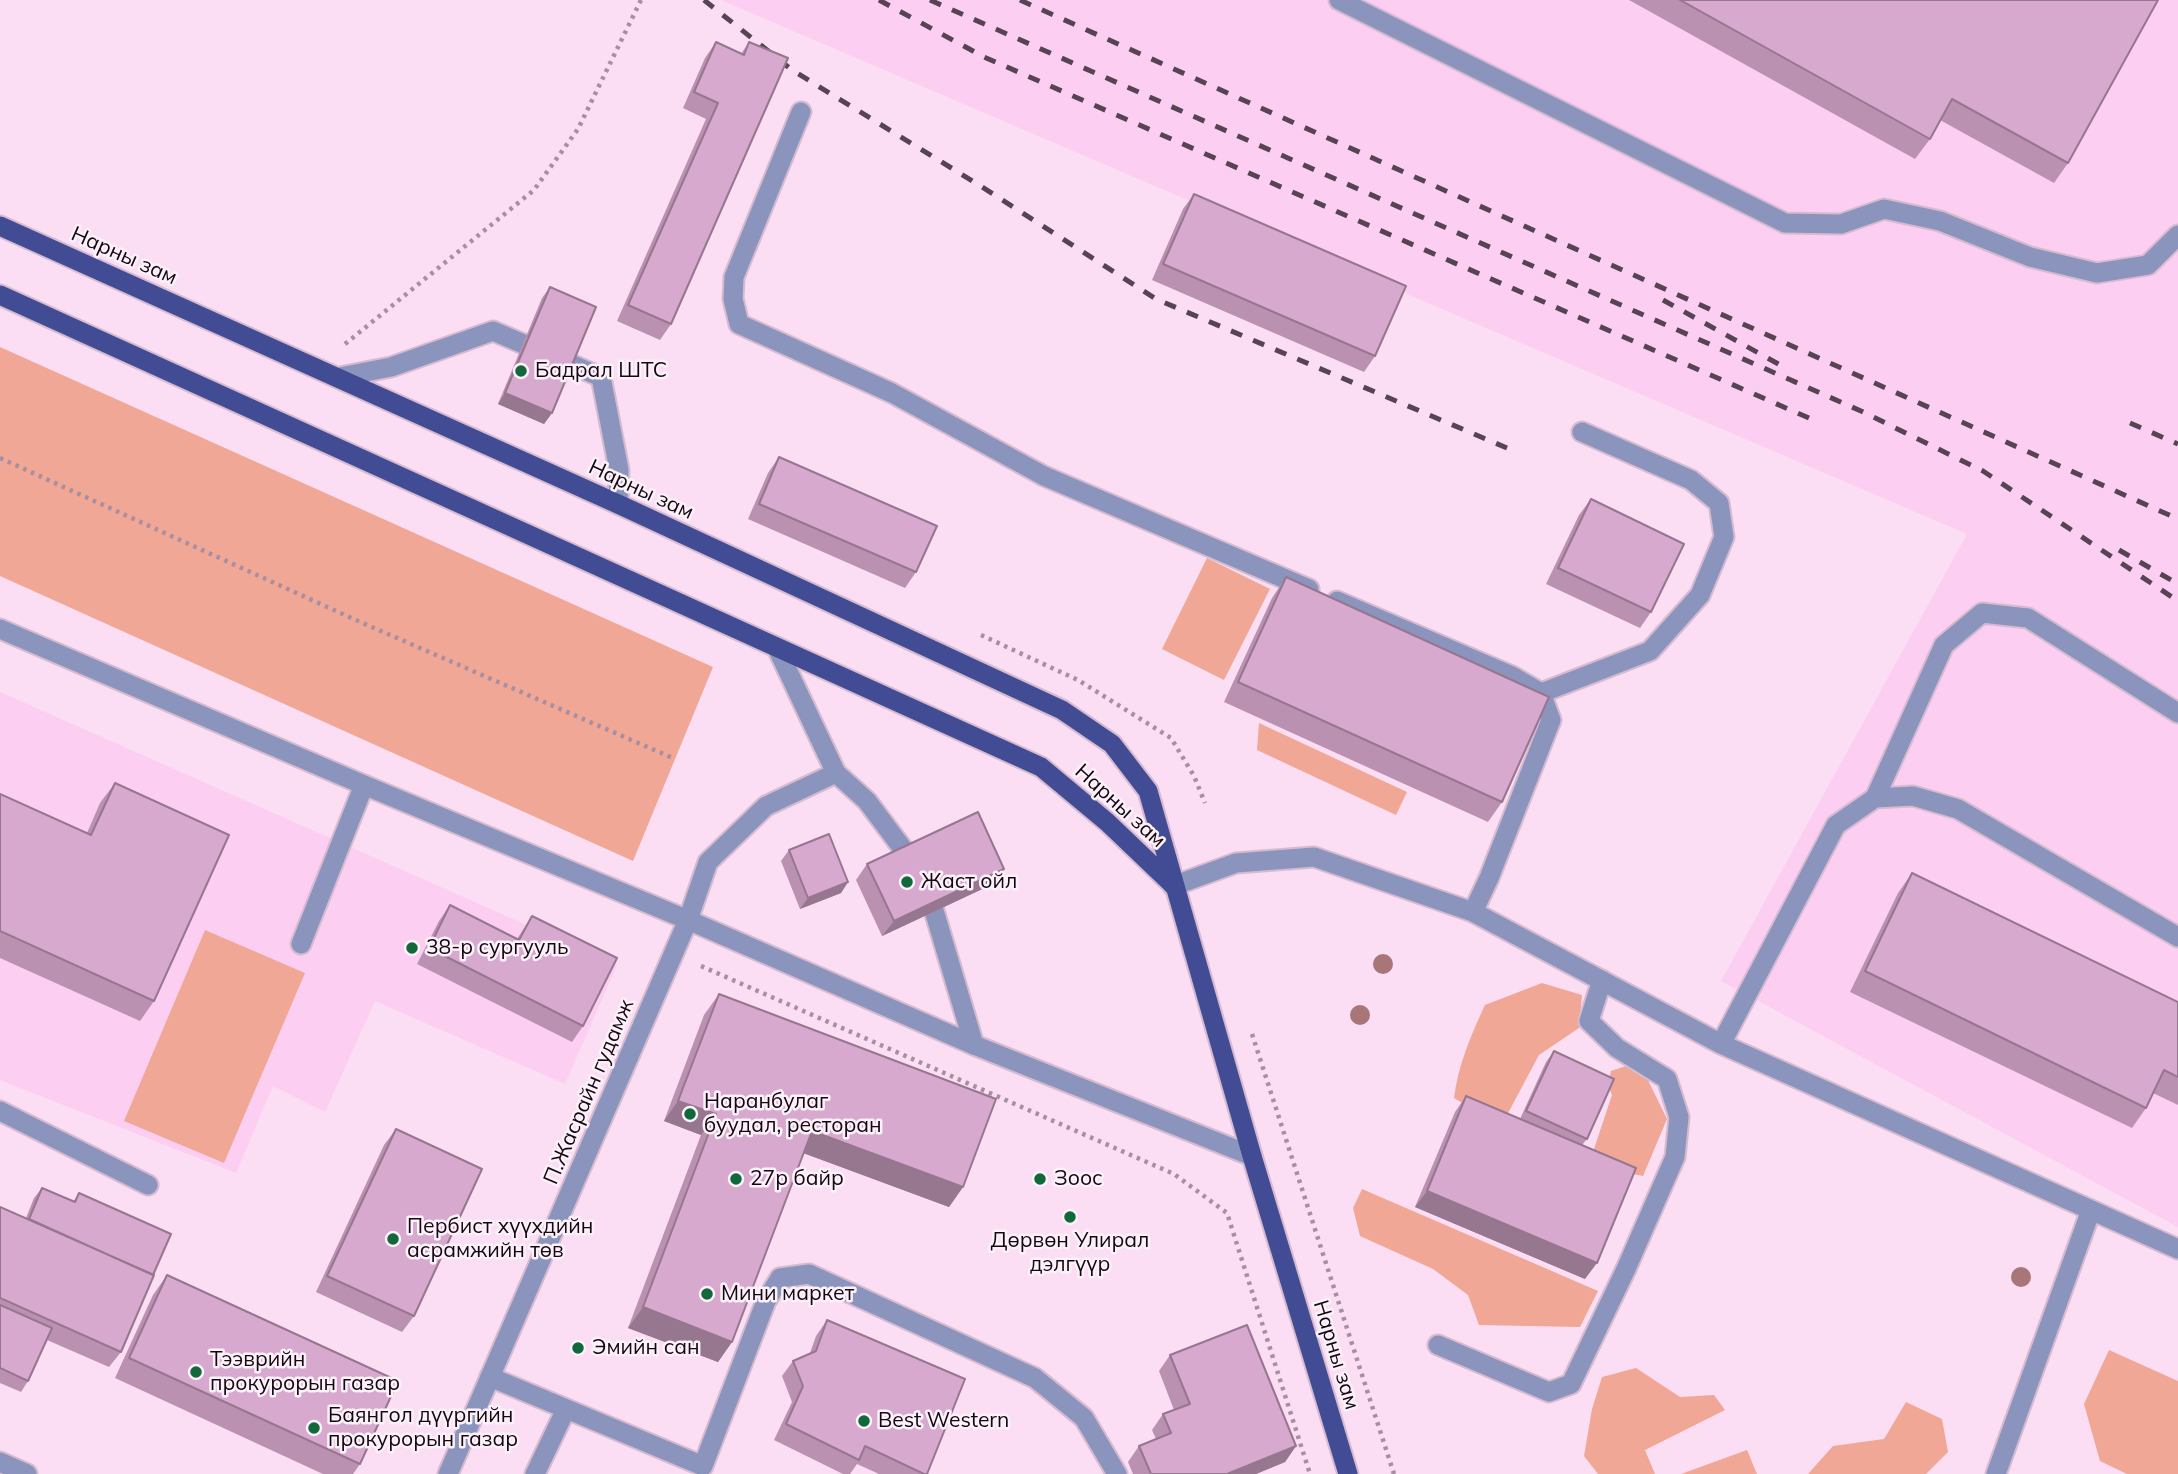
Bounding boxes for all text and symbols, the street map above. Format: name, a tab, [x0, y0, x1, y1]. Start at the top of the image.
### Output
street label: Нарны зам	[67, 222, 181, 290]
place label: Бадрал ШТС	[535, 358, 667, 384]
marker: Бадрал ШТС	[513, 363, 529, 379]
street label: Нарны зам	[584, 455, 698, 525]
street label: Нарны зам	[1070, 759, 1170, 853]
place label: Жаст ойл	[921, 869, 1017, 895]
marker: Жаст ойл	[899, 874, 915, 890]
place label: 38-р сургууль	[426, 935, 569, 961]
marker: 38-р сургууль	[404, 940, 420, 956]
street label: П.Жасрайн гудамж	[539, 996, 639, 1188]
place label: Наранбулаг буудал, ресторан	[704, 1089, 882, 1139]
marker: Наранбулаг буудал, ресторан	[682, 1106, 698, 1122]
place label: 27р байр	[750, 1166, 844, 1192]
place label: Зоос	[1054, 1166, 1103, 1192]
marker: 27р байр	[728, 1171, 744, 1187]
marker: Зоос	[1032, 1171, 1048, 1187]
marker: Дөрвөн Улирал дэлгүүр	[1062, 1209, 1078, 1225]
place label: Пербист хүүхдийн асрамжийн төв	[407, 1214, 593, 1264]
place label: Дөрвөн Улирал дэлгүүр	[991, 1228, 1149, 1278]
marker: Пербист хүүхдийн асрамжийн төв	[385, 1231, 401, 1247]
place label: Мини маркет	[721, 1281, 854, 1307]
marker: Мини маркет	[699, 1286, 715, 1302]
street label: Нарны зам	[1307, 1297, 1365, 1413]
place label: Эмийн сан	[592, 1335, 700, 1361]
marker: Эмийн сан	[570, 1340, 586, 1356]
place label: Тээврийн прокурорын газар	[210, 1347, 400, 1397]
marker: Тээврийн прокурорын газар	[188, 1364, 204, 1380]
place label: Баянгол дүүргийн прокурорын газар	[328, 1403, 518, 1453]
place label: Best Western	[878, 1408, 1009, 1434]
marker: Best Western	[856, 1413, 872, 1429]
marker: Баянгол дүүргийн прокурорын газар	[306, 1420, 322, 1436]

